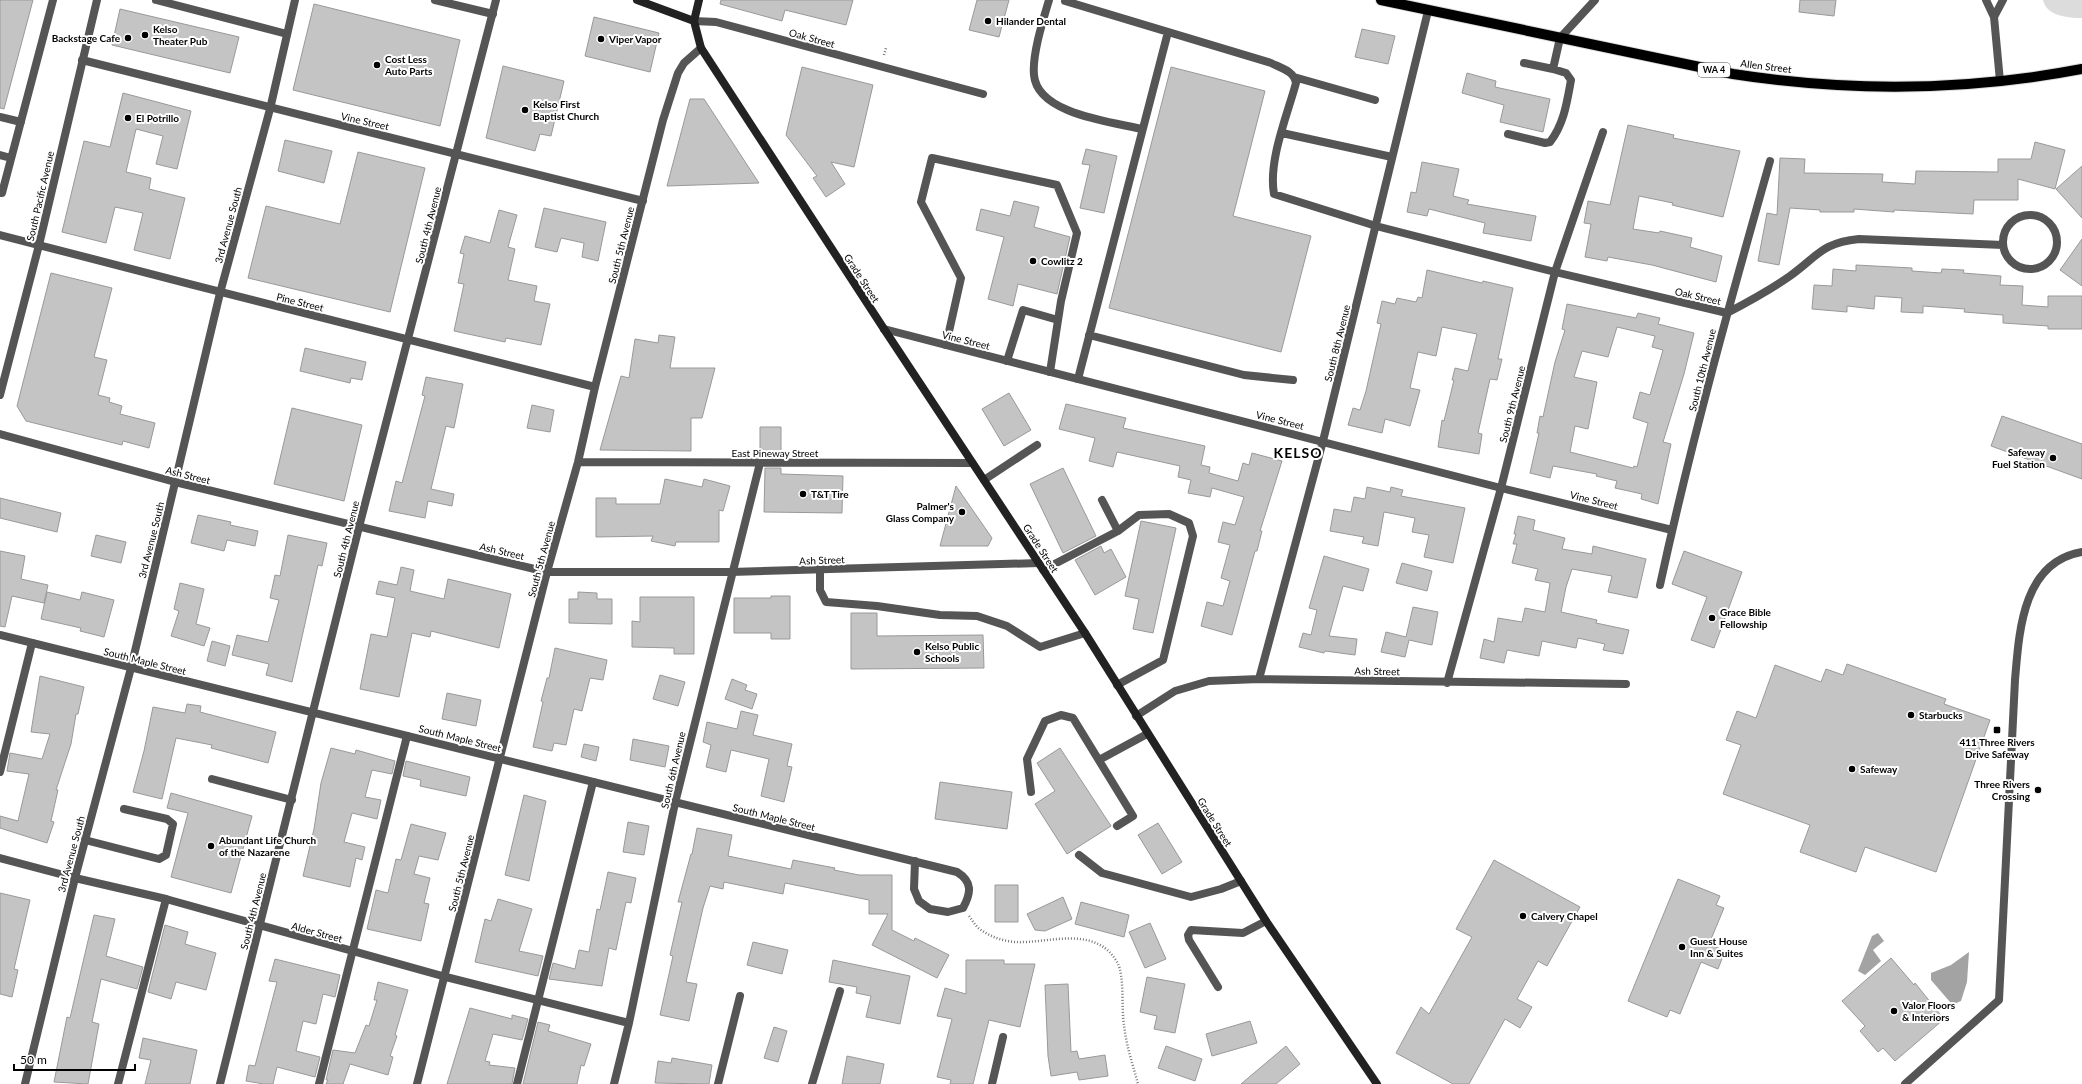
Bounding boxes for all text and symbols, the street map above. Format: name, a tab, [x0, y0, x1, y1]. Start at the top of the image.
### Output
place label: Hilander Dental	[996, 15, 1066, 27]
marker: Hilander Dental	[983, 16, 993, 26]
place label: Kelso Theater Pub	[153, 23, 208, 47]
street label: Oak Street	[788, 26, 837, 50]
marker: Kelso Theater Pub	[140, 30, 150, 40]
place label: Backstage Cafe	[52, 32, 121, 44]
marker: Backstage Cafe	[123, 33, 133, 43]
place label: Viper Vapor	[608, 33, 662, 45]
marker: Viper Vapor	[596, 34, 606, 44]
place label: Cost Less Auto Parts	[384, 53, 433, 77]
street label: Allen Street	[1740, 57, 1793, 75]
marker: Cost Less Auto Parts	[372, 60, 382, 70]
road number: WA 4	[1698, 63, 1730, 77]
place label: Kelso First Baptist Church	[533, 98, 599, 122]
marker: Kelso First Baptist Church	[520, 105, 530, 115]
street label: Vine Street	[340, 110, 391, 132]
place label: El Potrillo	[136, 112, 179, 124]
marker: El Potrillo	[123, 113, 133, 123]
street label: South Pacific Avenue	[24, 150, 56, 242]
street label: South 4th Avenue	[413, 185, 443, 265]
street label: 3rd Avenue South	[212, 186, 244, 264]
street label: South 5th Avenue	[606, 205, 636, 285]
street label: Grade Street	[842, 251, 882, 305]
place label: Cowlitz 2	[1041, 255, 1083, 267]
marker: Cowlitz 2	[1028, 256, 1038, 266]
street label: Oak Street	[1674, 285, 1723, 307]
street label: Pine Street	[275, 290, 325, 314]
street label: South 8th Avenue	[1322, 303, 1352, 383]
street label: Vine Street	[941, 328, 992, 352]
street label: South 10th Avenue	[1686, 328, 1718, 412]
street label: South 9th Avenue	[1497, 364, 1527, 444]
street label: Vine Street	[1255, 408, 1306, 432]
district label: KELSO	[1274, 444, 1322, 461]
place label: Safeway Fuel Station	[1992, 446, 2046, 470]
street label: East Pineway Street	[732, 447, 819, 459]
marker: Safeway Fuel Station	[2048, 453, 2058, 463]
street label: Ash Street	[164, 464, 212, 486]
place label: T&T Tire	[811, 488, 849, 500]
street label: Vine Street	[1569, 488, 1620, 512]
marker: T&T Tire	[798, 489, 808, 499]
street label: South 4th Avenue	[331, 499, 361, 579]
street label: 3rd Avenue South	[136, 500, 166, 580]
place label: Palmer's Glass Company	[886, 500, 955, 524]
marker: Palmer's Glass Company	[957, 507, 967, 517]
street label: South 5th Avenue	[525, 519, 557, 599]
street label: Grade Street	[1021, 521, 1061, 575]
street label: Ash Street	[478, 540, 526, 562]
street label: Ash Street	[799, 553, 845, 567]
place label: Grace Bible Fellowship	[1720, 606, 1772, 630]
marker: Grace Bible Fellowship	[1707, 613, 1717, 623]
place label: Kelso Public Schools	[925, 640, 979, 664]
street label: South Maple Street	[103, 645, 188, 677]
marker: Kelso Public Schools	[912, 647, 922, 657]
street label: Ash Street	[1354, 665, 1400, 677]
place label: Starbucks	[1919, 709, 1963, 721]
marker: Starbucks	[1906, 710, 1916, 720]
street label: South Maple Street	[418, 722, 503, 754]
marker: 411 Three Rivers Drive Safeway	[1992, 725, 2002, 735]
street label: South 6th Avenue	[658, 730, 688, 810]
place label: 411 Three Rivers Drive Safeway	[1959, 736, 2035, 760]
place label: Safeway	[1860, 763, 1898, 775]
marker: Safeway	[1847, 764, 1857, 774]
place label: Three Rivers Crossing	[1974, 778, 2031, 802]
marker: Three Rivers Crossing	[2033, 785, 2043, 795]
street label: Grade Street	[1195, 795, 1235, 849]
street label: South Maple Street	[732, 801, 817, 833]
street label: 3rd Avenue South	[55, 815, 87, 893]
street label: South 5th Avenue	[446, 833, 476, 913]
place label: Abundant Life Church of the Nazarene	[218, 834, 317, 858]
marker: Abundant Life Church of the Nazarene	[206, 841, 216, 851]
street label: South 4th Avenue	[238, 871, 268, 951]
place label: Calvery Chapel	[1531, 910, 1598, 922]
marker: Calvery Chapel	[1518, 911, 1528, 921]
street label: Alder Street	[290, 919, 344, 945]
place label: Guest House Inn & Suites	[1690, 935, 1748, 959]
marker: Guest House Inn & Suites	[1677, 942, 1687, 952]
place label: Valor Floors & Interiors	[1901, 999, 1956, 1023]
marker: Valor Floors & Interiors	[1889, 1006, 1899, 1016]
scale bar	[14, 1046, 135, 1072]
text: 50 m	[20, 1052, 47, 1067]

